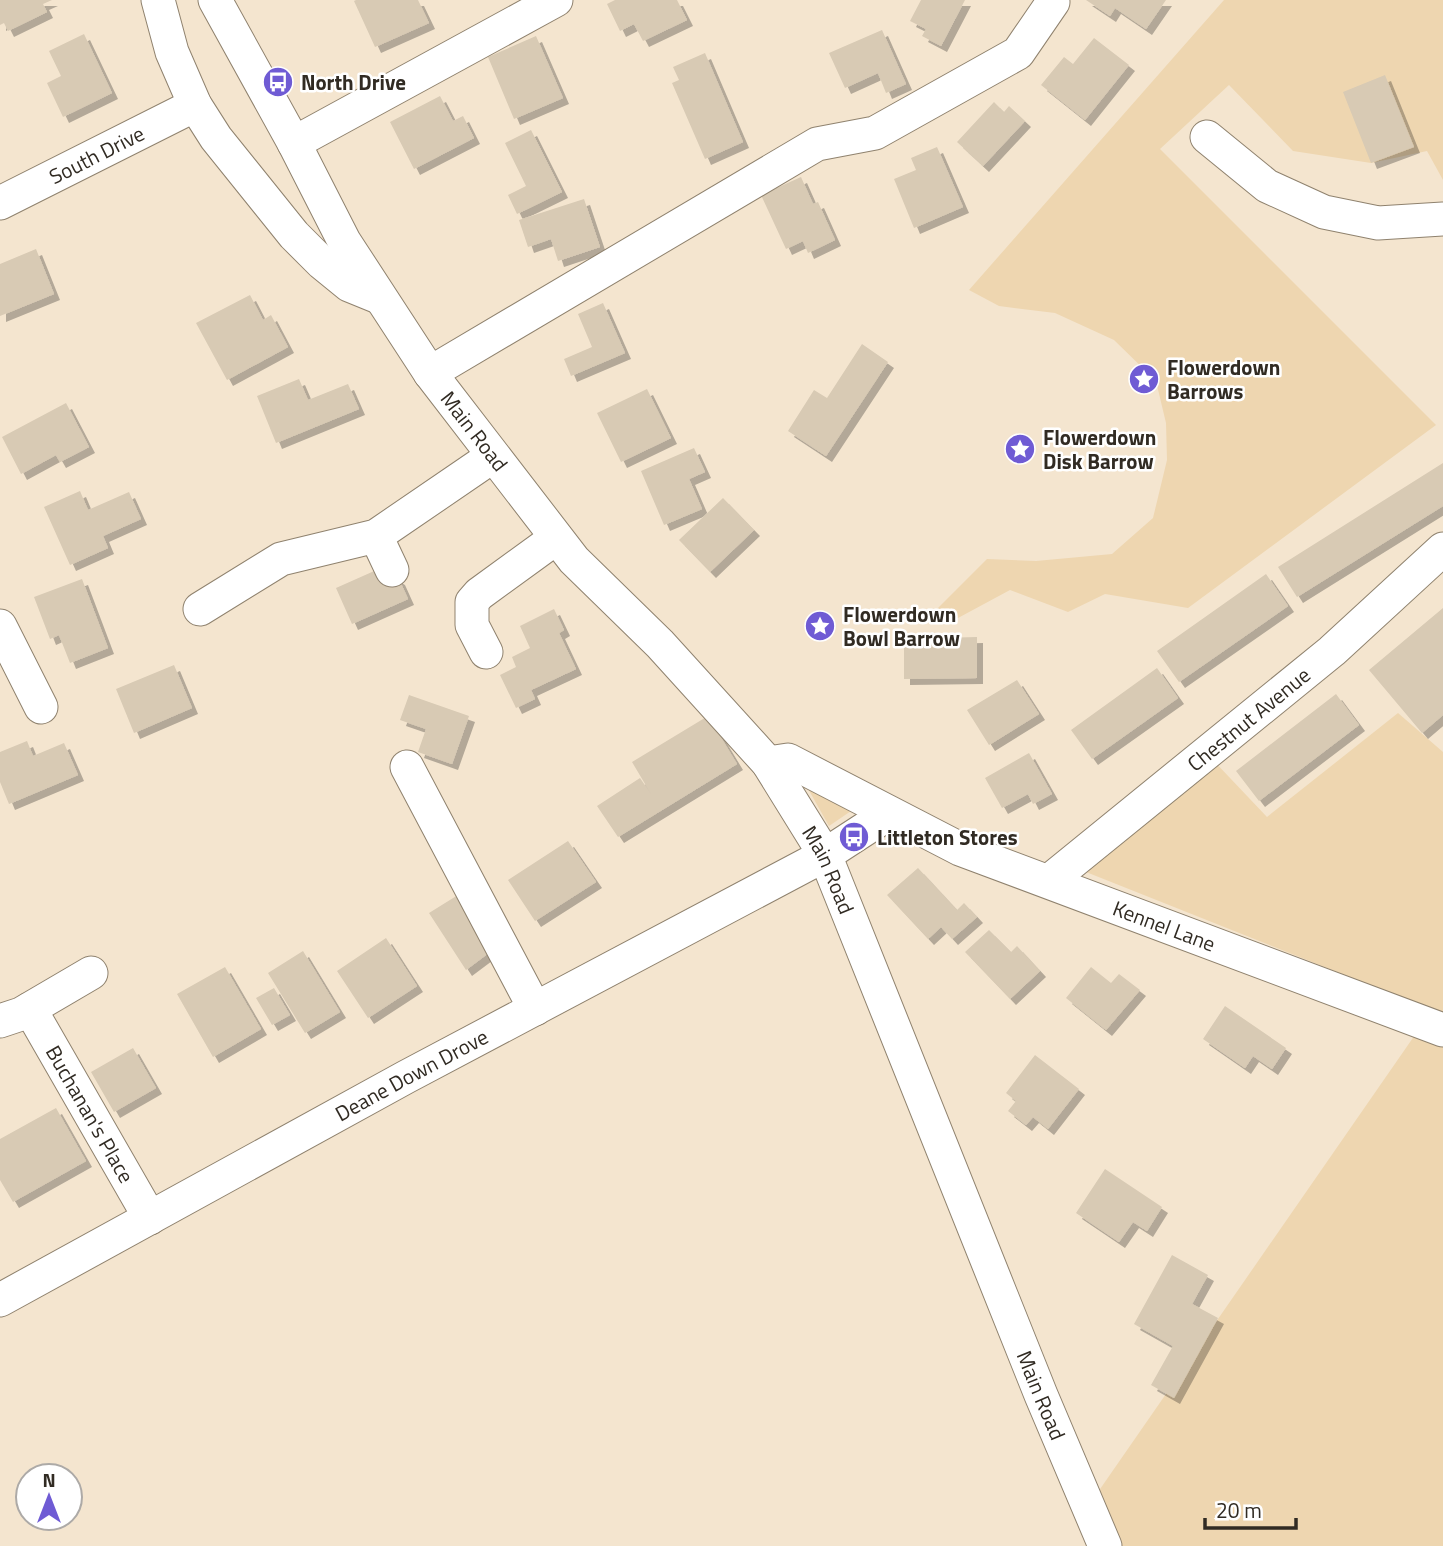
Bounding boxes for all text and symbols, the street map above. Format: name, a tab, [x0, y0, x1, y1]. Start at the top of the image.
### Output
bus stop icon: North Drive	[261, 65, 295, 99]
place label: North Drive	[301, 66, 406, 98]
street label: South Drive	[43, 117, 150, 192]
place label: Flowerdown Barrows	[1167, 351, 1280, 407]
place icon: Flowerdown Barrows	[1127, 362, 1161, 396]
street label: Main Road	[433, 384, 516, 478]
place label: Flowerdown Disk Barrow	[1043, 421, 1156, 477]
place icon: Flowerdown Disk Barrow	[1003, 432, 1037, 466]
place label: Flowerdown Bowl Barrow	[843, 598, 960, 654]
place icon: Flowerdown Bowl Barrow	[803, 609, 837, 643]
street label: Chestnut Avenue	[1180, 659, 1317, 779]
street label: Main Road	[794, 819, 863, 918]
bus stop icon: Littleton Stores	[837, 820, 871, 854]
place label: Littleton Stores	[877, 821, 1018, 853]
street label: Kennel Lane	[1108, 892, 1220, 959]
street label: Deane Down Drove	[329, 1020, 494, 1129]
street label: Buchanan's Place	[38, 1039, 142, 1189]
street label: Main Road	[1009, 1346, 1074, 1445]
north arrow	[14, 1462, 84, 1532]
text: N	[42, 1465, 56, 1494]
scale bar	[1205, 1486, 1296, 1530]
text: 20 m	[1216, 1494, 1262, 1526]

